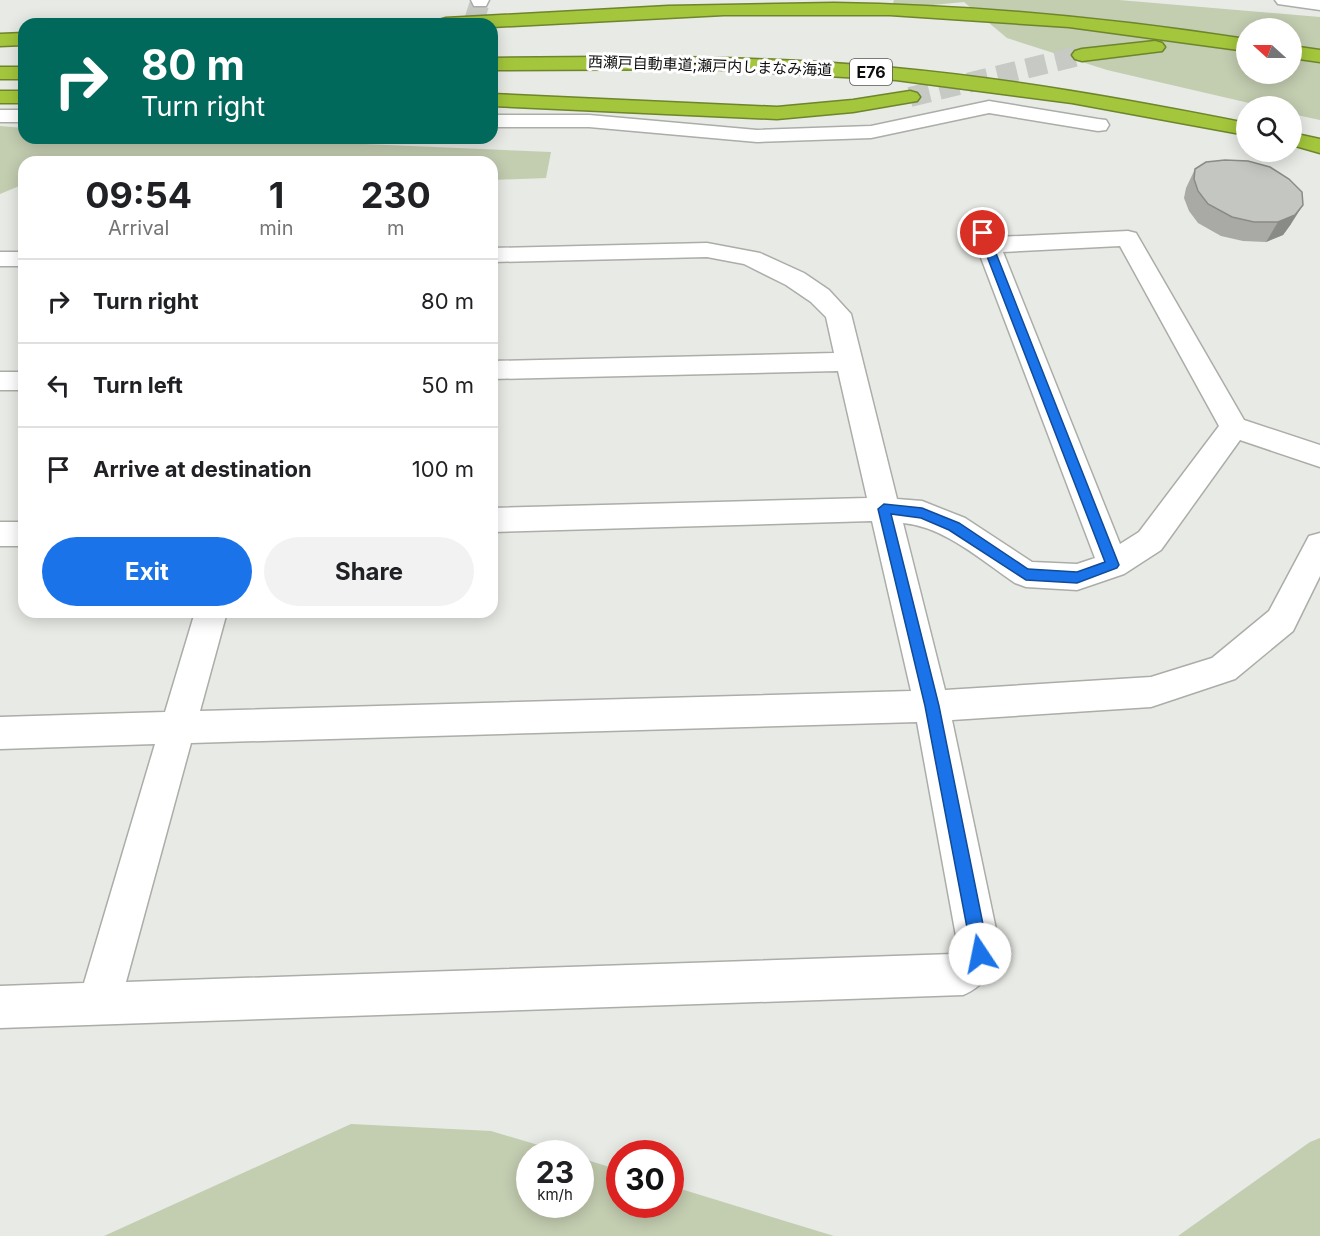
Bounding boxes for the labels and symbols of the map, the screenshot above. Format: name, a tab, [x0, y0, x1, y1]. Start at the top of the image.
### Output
north arrow	[1236, 18, 1302, 84]
street label: 西瀬戸自動車道;瀬戸内しまなみ海道	[587, 52, 833, 79]
road number: E76	[850, 59, 892, 85]
pin	[957, 207, 1008, 258]
position arrow	[948, 922, 1012, 986]
speed limit sign: 30	[606, 1140, 684, 1218]

